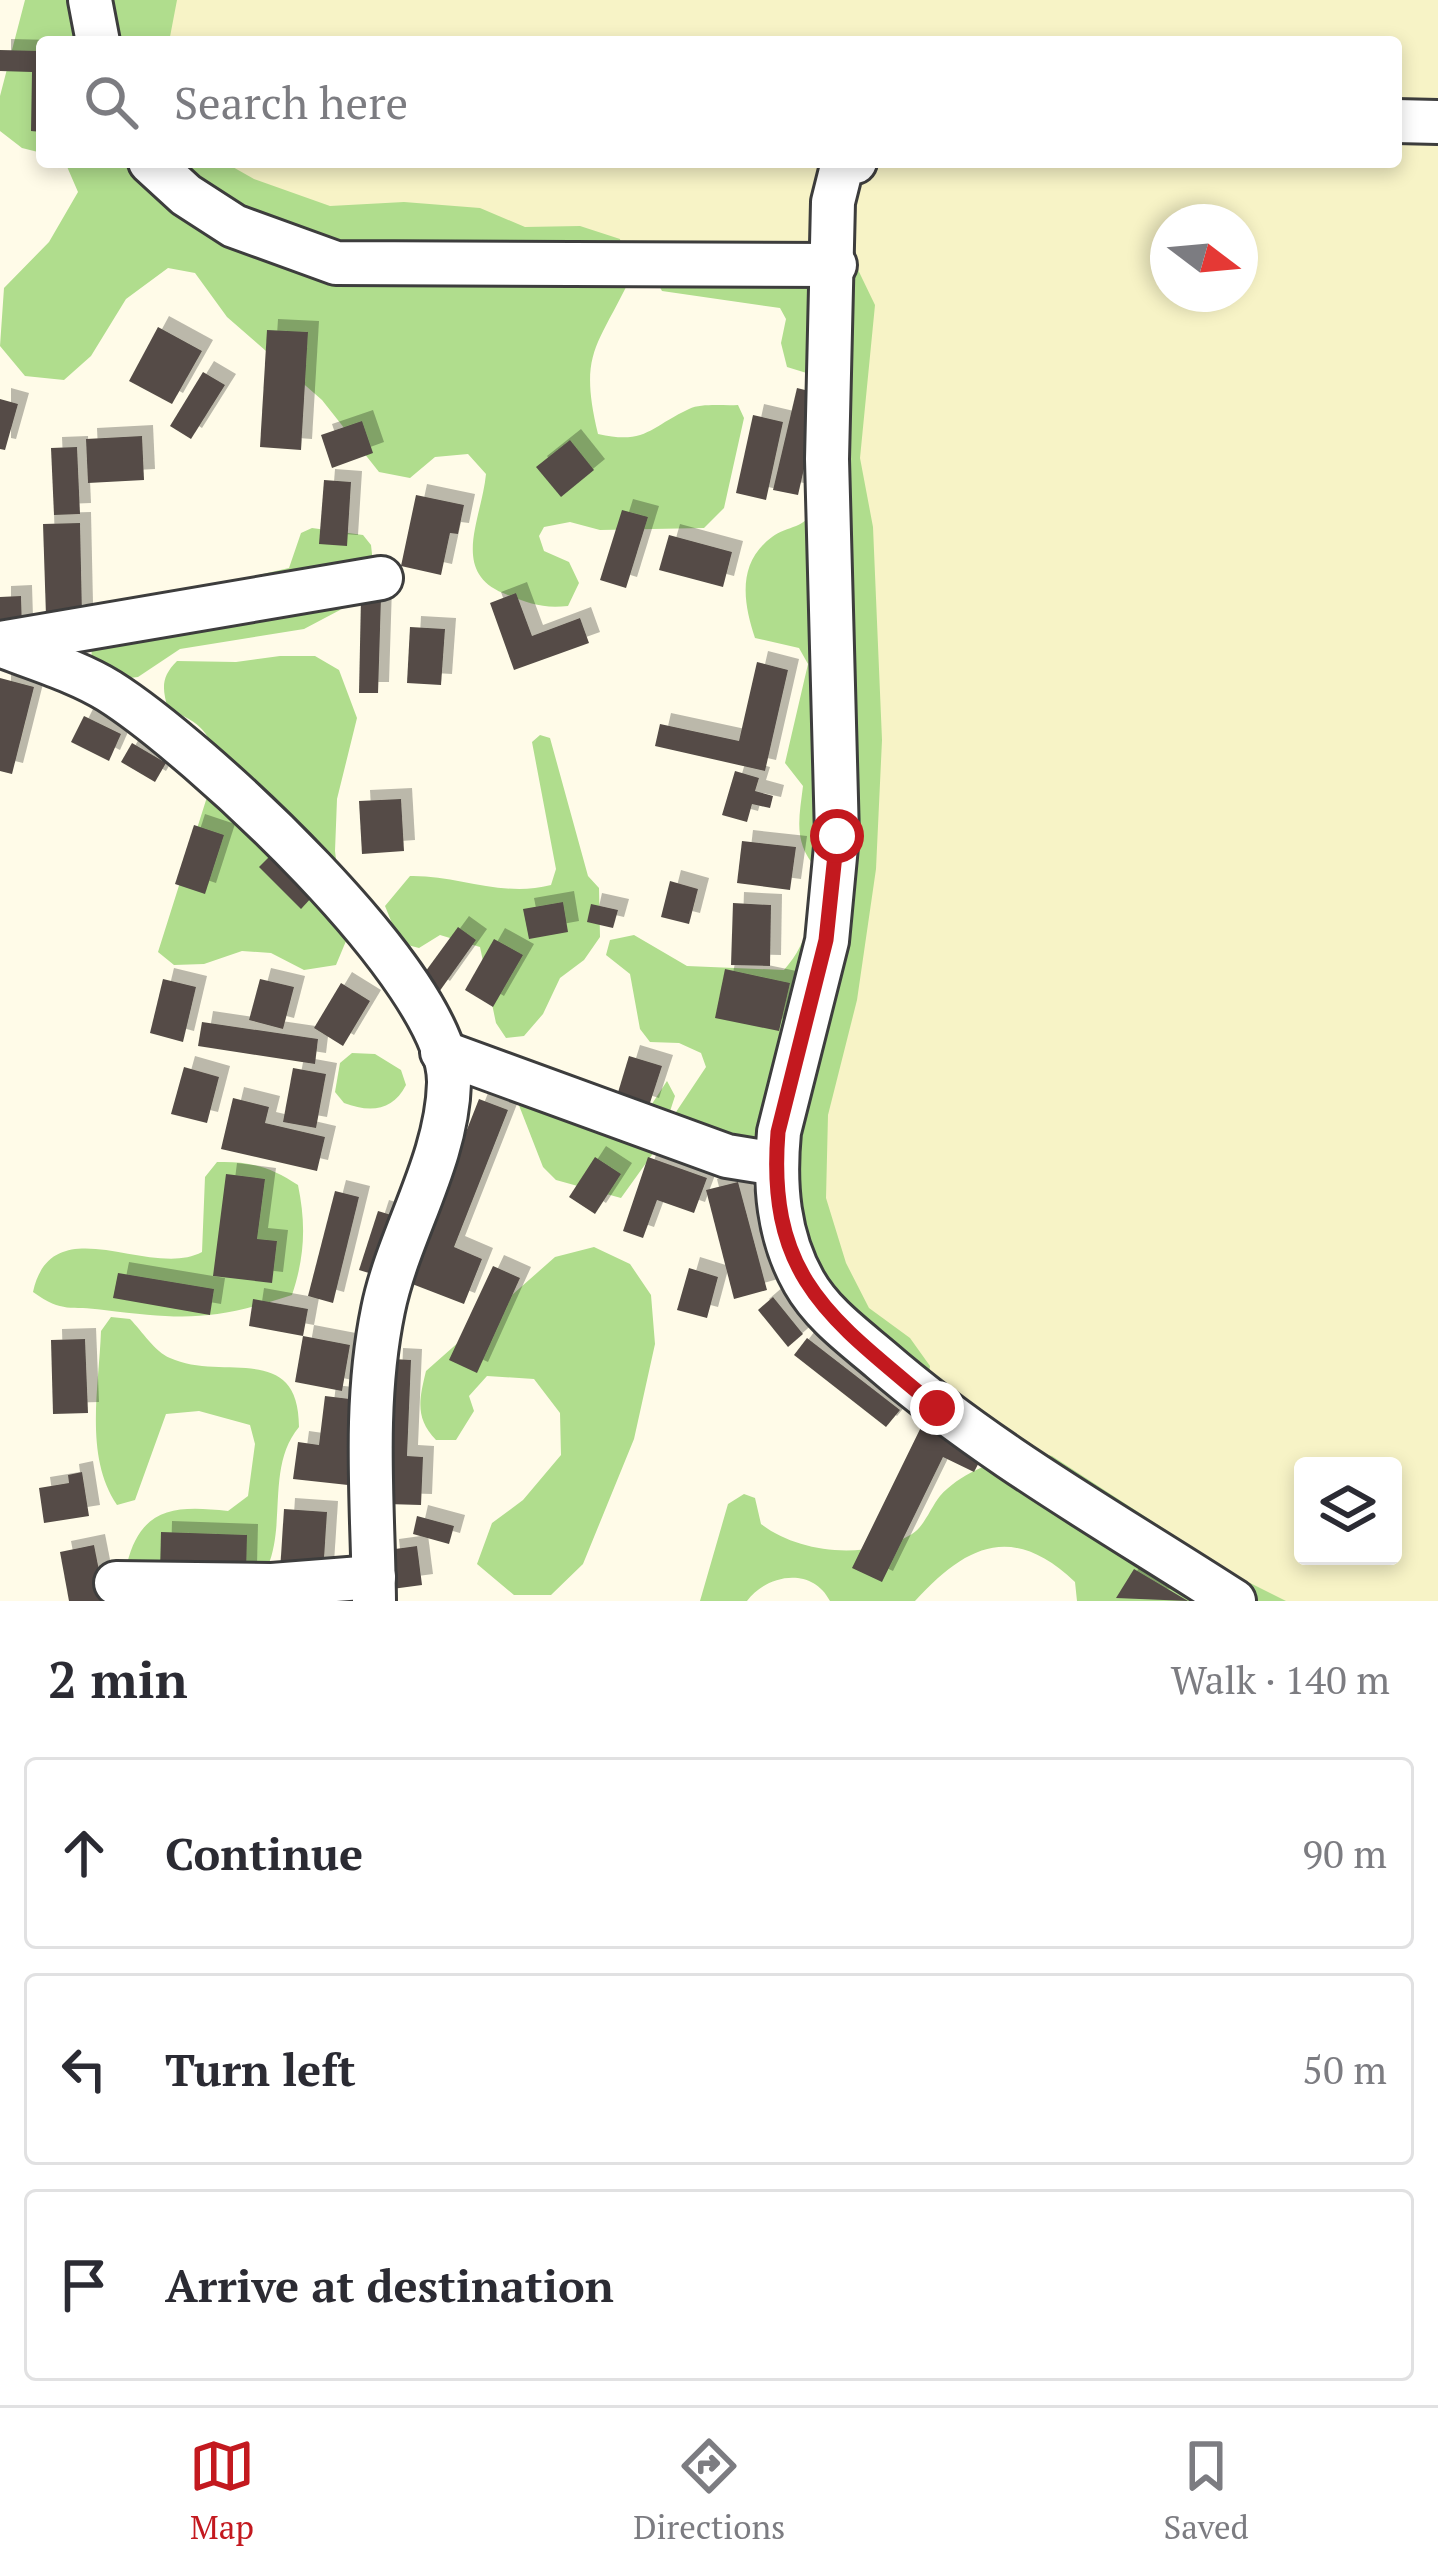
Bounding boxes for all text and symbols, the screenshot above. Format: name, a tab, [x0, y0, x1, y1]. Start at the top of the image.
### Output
search box	[36, 36, 1402, 168]
icon: search	[78, 69, 144, 135]
text: Search here	[174, 72, 408, 132]
north arrow	[1150, 204, 1258, 312]
route start	[810, 809, 864, 863]
route end	[910, 1381, 964, 1435]
map controls	[1294, 1457, 1402, 1565]
button: layers	[1294, 1457, 1402, 1565]
text: 2 min	[48, 1645, 188, 1713]
text: Walk · 140 m	[1171, 1653, 1390, 1705]
icon: ahead	[51, 1820, 117, 1886]
text: Continue	[165, 1823, 363, 1883]
text: 90 m	[1302, 1827, 1387, 1879]
icon: left	[51, 2036, 117, 2102]
text: Turn left	[165, 2039, 356, 2099]
text: 50 m	[1302, 2043, 1387, 2095]
icon: arrive	[51, 2252, 117, 2318]
text: Arrive at destination	[165, 2255, 614, 2315]
tab: Map	[189, 2433, 255, 2548]
tab: Directions	[633, 2433, 785, 2548]
tab: Saved	[1164, 2433, 1249, 2548]

